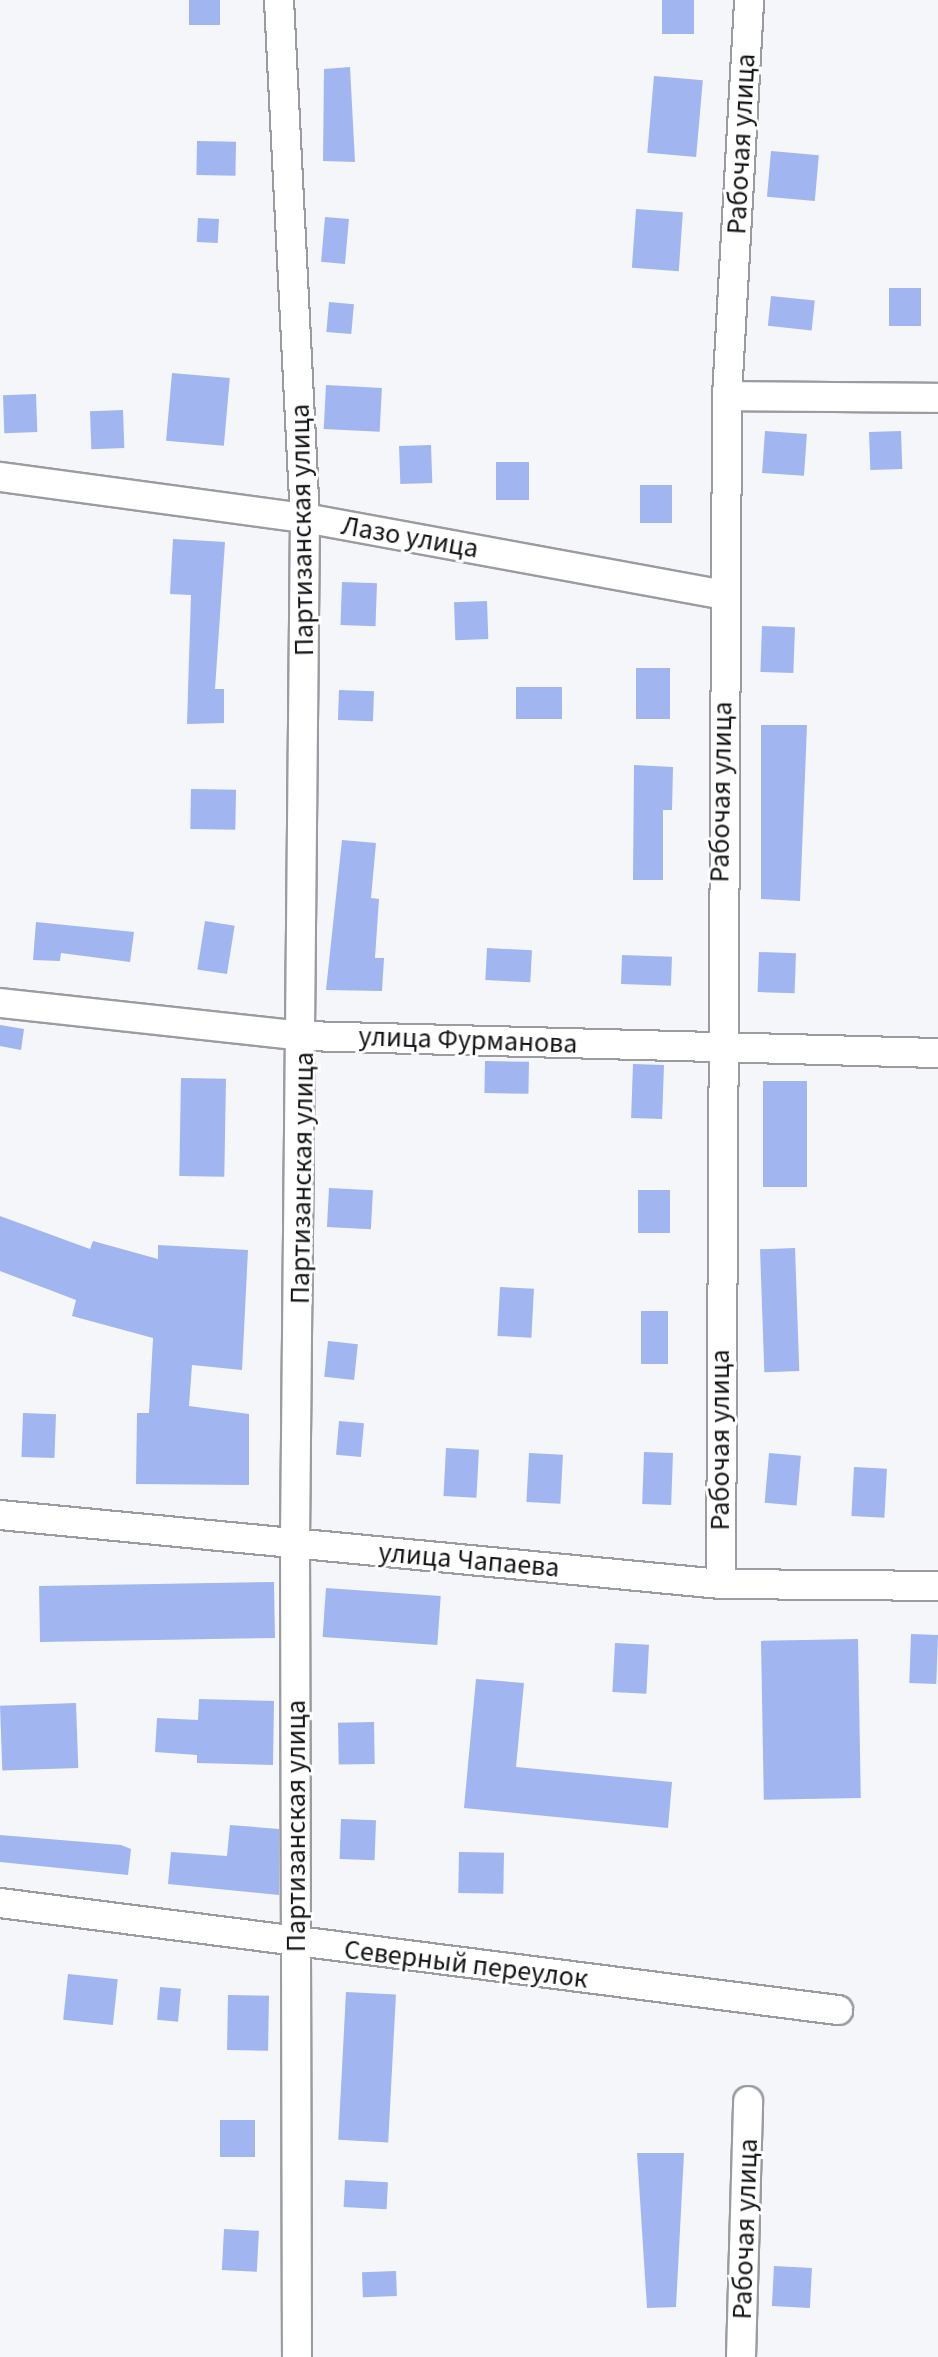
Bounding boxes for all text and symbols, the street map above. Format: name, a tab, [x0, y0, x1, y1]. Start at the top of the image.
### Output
street label: Рабочая улица	[719, 53, 763, 235]
street label: Партизанская улица	[283, 404, 321, 656]
street label: Лазо улица	[339, 508, 481, 566]
street label: Рабочая улица	[703, 701, 739, 883]
street label: улица Фурманова	[358, 1019, 578, 1061]
street label: Партизанская улица	[283, 1052, 321, 1304]
street label: Рабочая улица	[703, 1349, 737, 1531]
street label: улица Чапаева	[377, 1535, 561, 1585]
street label: Партизанская улица	[279, 1700, 313, 1952]
street label: Северный переулок	[342, 1932, 590, 1996]
street label: Рабочая улица	[725, 2138, 765, 2320]

